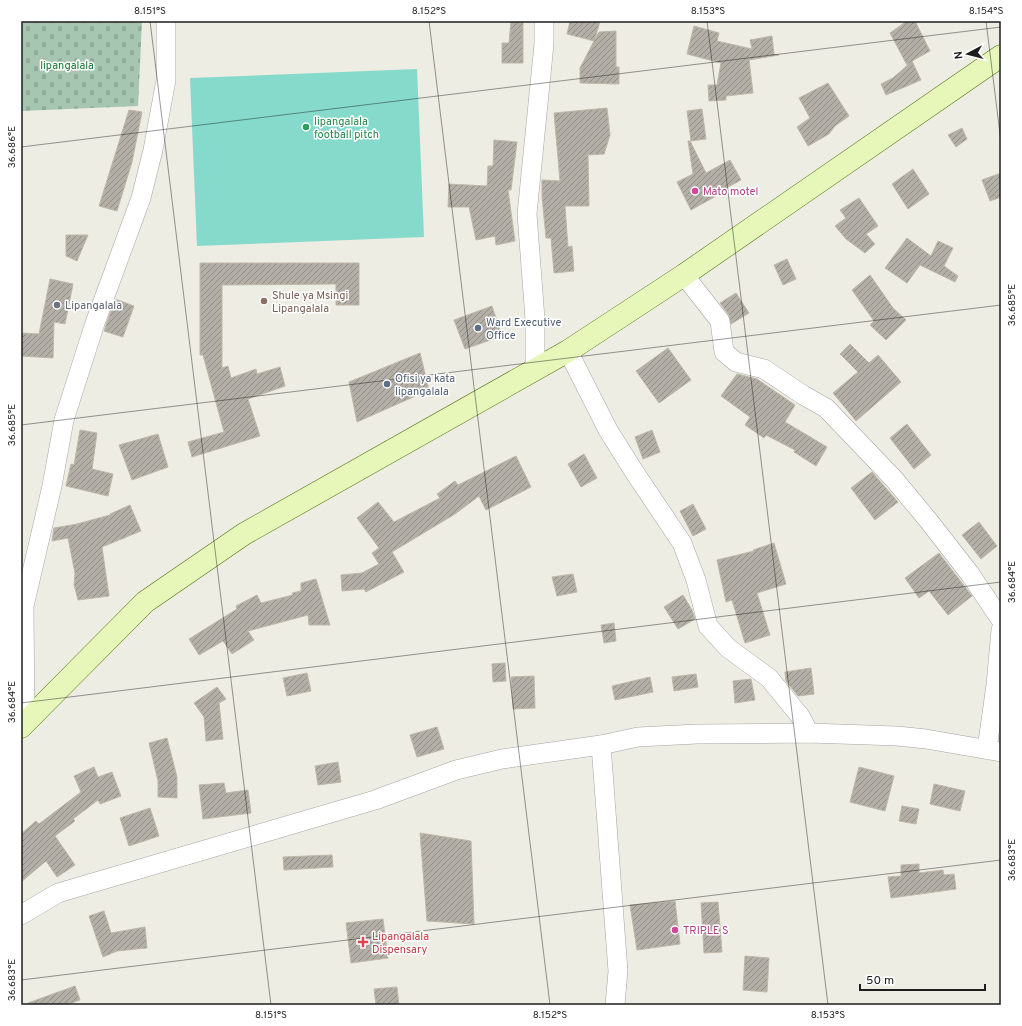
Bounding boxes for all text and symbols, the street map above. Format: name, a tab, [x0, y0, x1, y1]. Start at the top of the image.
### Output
text: 8.151°S	[134, 5, 166, 18]
text: 8.152°S	[412, 5, 446, 18]
text: 8.153°S	[691, 5, 725, 18]
text: 8.154°S	[969, 5, 1003, 18]
north arrow	[948, 34, 988, 74]
text: N	[952, 50, 966, 60]
park label: lipangalala	[40, 59, 94, 73]
place label: lipangalala football pitch	[314, 115, 379, 142]
marker: lipangalala football pitch	[301, 122, 311, 132]
text: 36.686°E	[6, 126, 19, 168]
place label: Mato motel	[703, 185, 758, 199]
marker: Mato motel	[690, 186, 700, 196]
text: 36.685°E	[1006, 284, 1019, 326]
place label: Shule ya Msingi Lipangalala	[272, 289, 348, 316]
marker: Shule ya Msingi Lipangalala	[259, 296, 269, 306]
place label: Lipangalala	[65, 299, 122, 313]
marker: Lipangalala	[52, 300, 62, 310]
place label: Ward Executive Office	[486, 316, 562, 343]
marker: Ward Executive Office	[473, 323, 483, 333]
place label: Ofisi ya kata lipangalala	[395, 372, 455, 399]
marker: Ofisi ya kata lipangalala	[382, 379, 392, 389]
text: 36.685°E	[6, 404, 19, 446]
text: 36.684°E	[1006, 561, 1019, 603]
text: 36.684°E	[6, 681, 19, 723]
text: 36.683°E	[1006, 839, 1019, 881]
place label: TRIPLE S	[683, 924, 729, 938]
marker: TRIPLE S	[670, 925, 680, 935]
place label: Lipangalala Dispensary	[372, 930, 429, 957]
marker: Lipangalala Dispensary	[357, 936, 369, 948]
text: 36.683°E	[6, 959, 19, 1001]
scale bar	[860, 966, 985, 992]
text: 50 m	[866, 973, 894, 989]
text: 8.151°S	[255, 1009, 287, 1022]
text: 8.152°S	[533, 1009, 567, 1022]
text: 8.153°S	[811, 1009, 845, 1022]

